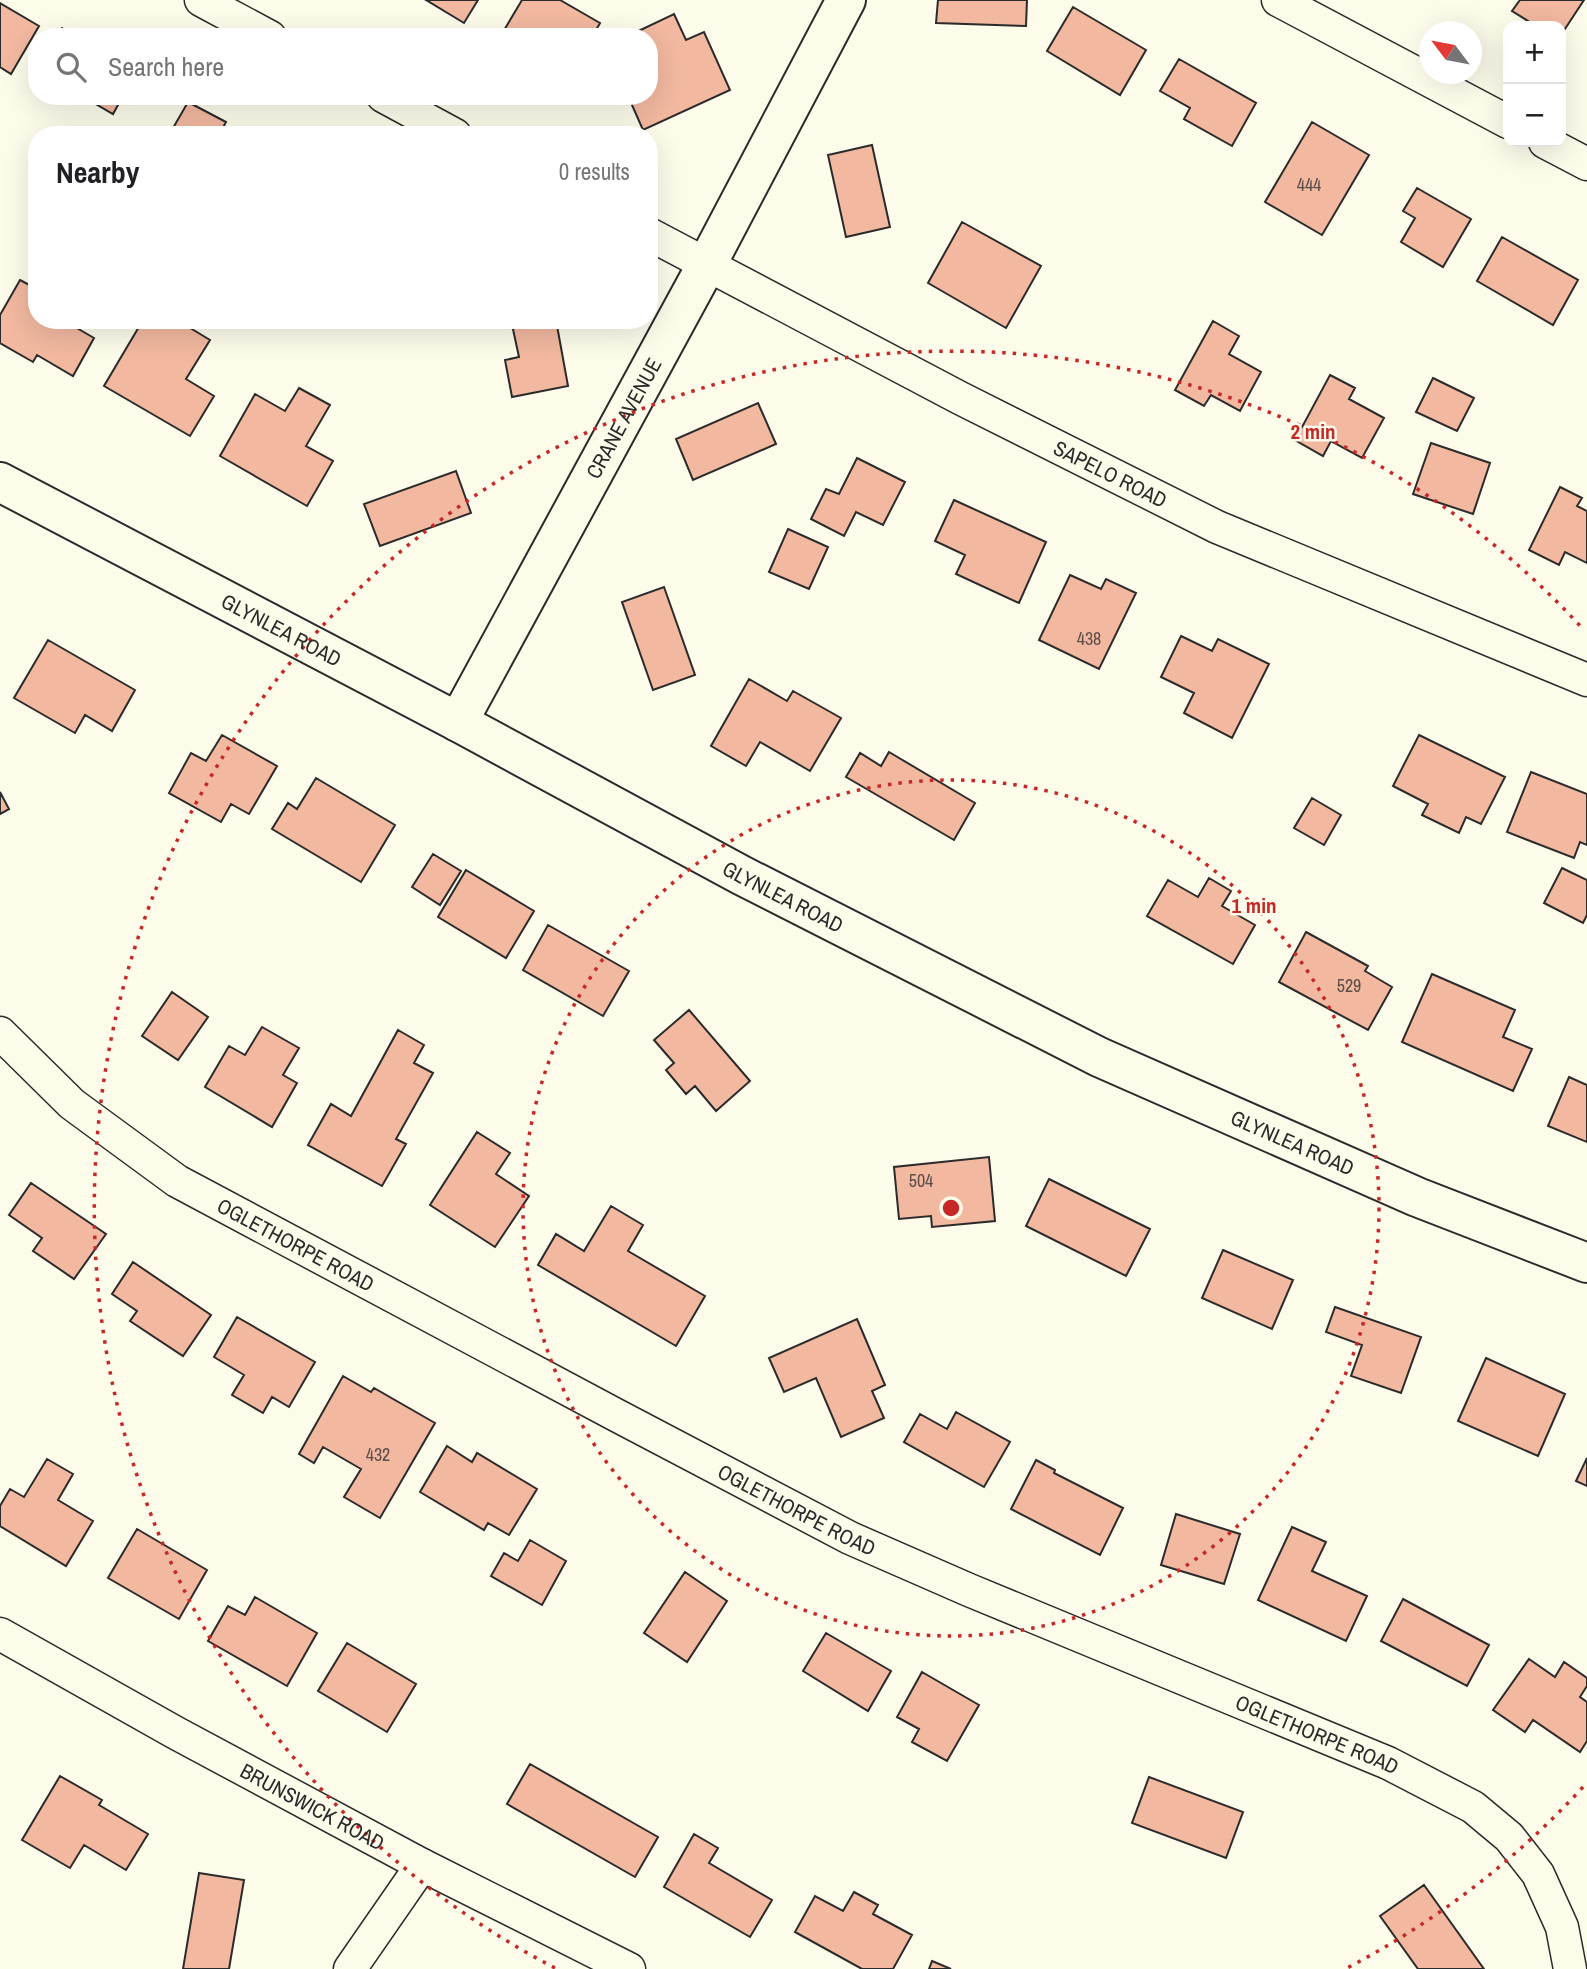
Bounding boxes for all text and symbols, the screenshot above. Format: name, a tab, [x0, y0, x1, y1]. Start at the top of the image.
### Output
north arrow	[1419, 21, 1482, 84]
map controls	[1503, 21, 1566, 147]
button: +	[1503, 21, 1566, 84]
search box	[28, 28, 658, 105]
icon: search	[52, 48, 90, 86]
text: Search here	[108, 49, 224, 84]
button: −	[1503, 84, 1566, 147]
text: Nearby	[56, 152, 139, 192]
text: 0 results	[559, 156, 630, 187]
house number: 444	[1297, 172, 1321, 197]
street label: CRANE AVENUE	[579, 352, 668, 484]
text: 2 min	[1291, 417, 1335, 446]
street label: SAPELO ROAD	[1049, 433, 1172, 514]
street label: GLYNLEA ROAD	[217, 586, 347, 673]
house number: 438	[1077, 626, 1101, 651]
street label: GLYNLEA ROAD	[718, 853, 848, 939]
text: 1 min	[1232, 891, 1276, 920]
house number: 529	[1337, 973, 1361, 998]
street label: GLYNLEA ROAD	[1226, 1102, 1359, 1182]
house number: 504	[909, 1168, 933, 1193]
street label: OGLETHORPE ROAD	[212, 1191, 380, 1298]
centre of rings	[939, 1196, 963, 1220]
house number: 432	[366, 1442, 390, 1467]
street label: OGLETHORPE ROAD	[713, 1457, 881, 1562]
street label: OGLETHORPE ROAD	[1231, 1687, 1404, 1781]
street label: BRUNSWICK ROAD	[235, 1756, 390, 1857]

